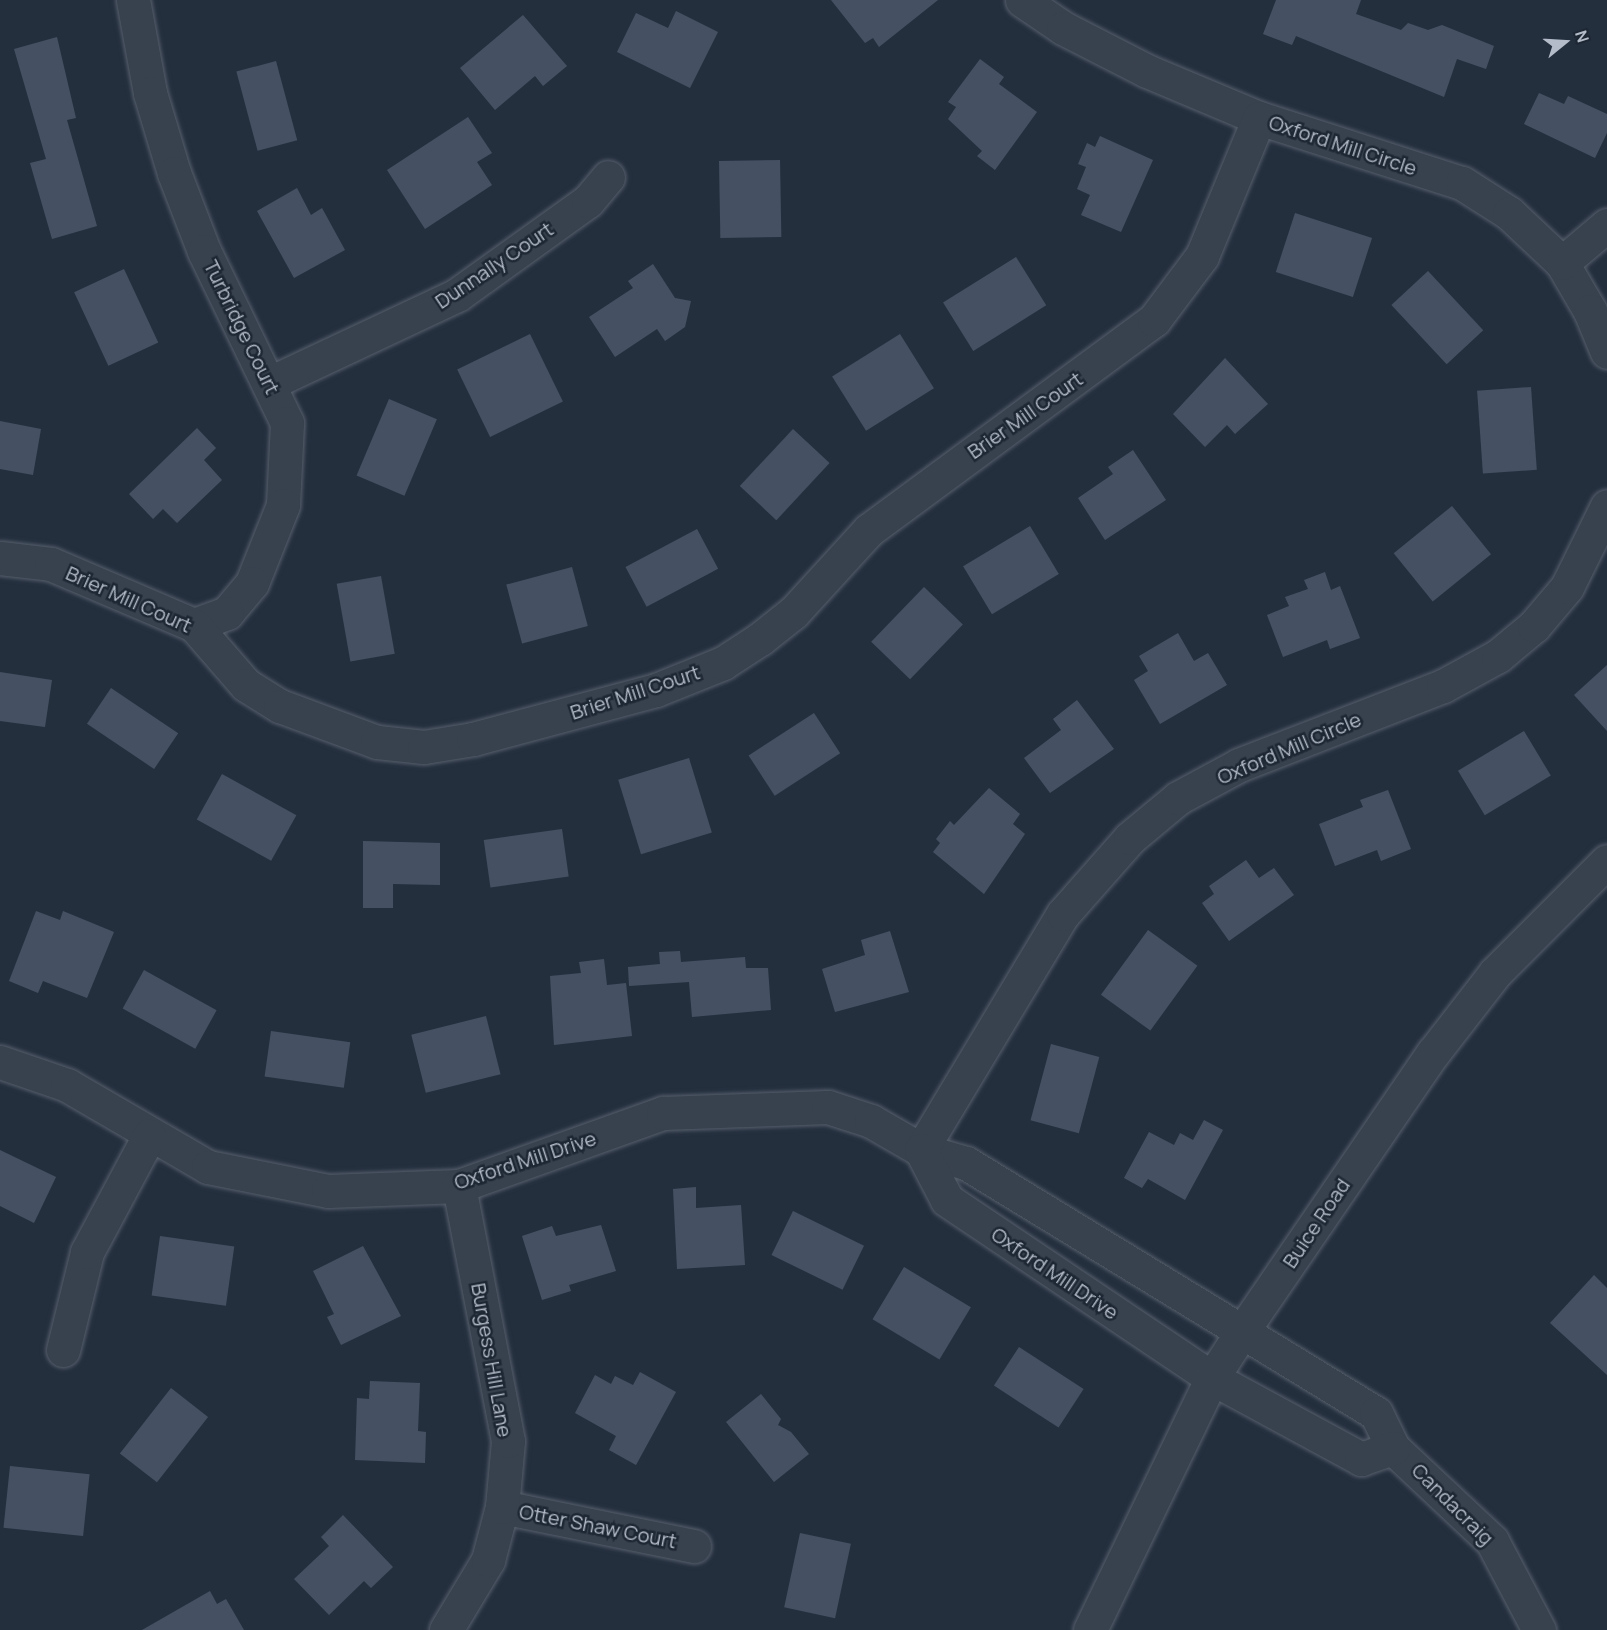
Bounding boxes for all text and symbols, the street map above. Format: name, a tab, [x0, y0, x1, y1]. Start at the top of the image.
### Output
north arrow	[1535, 12, 1595, 72]
text: N	[1570, 28, 1594, 45]
street label: Oxford Mill Circle	[1266, 110, 1420, 180]
street label: Dunnally Court	[430, 217, 558, 313]
street label: Turbridge Court	[199, 256, 285, 398]
street label: Brier Mill Court	[963, 366, 1087, 464]
street label: Brier Mill Court	[62, 561, 196, 637]
street label: Brier Mill Court	[567, 660, 703, 724]
street label: Oxford Mill Circle	[1213, 707, 1365, 789]
street label: Oxford Mill Drive	[451, 1126, 599, 1194]
street label: Buice Road	[1277, 1174, 1355, 1272]
street label: Oxford Mill Drive	[987, 1222, 1123, 1324]
street label: Burgess Hill Lane	[467, 1281, 517, 1439]
street label: Candacraig	[1407, 1458, 1499, 1550]
street label: Otter Shaw Court	[517, 1499, 679, 1553]

